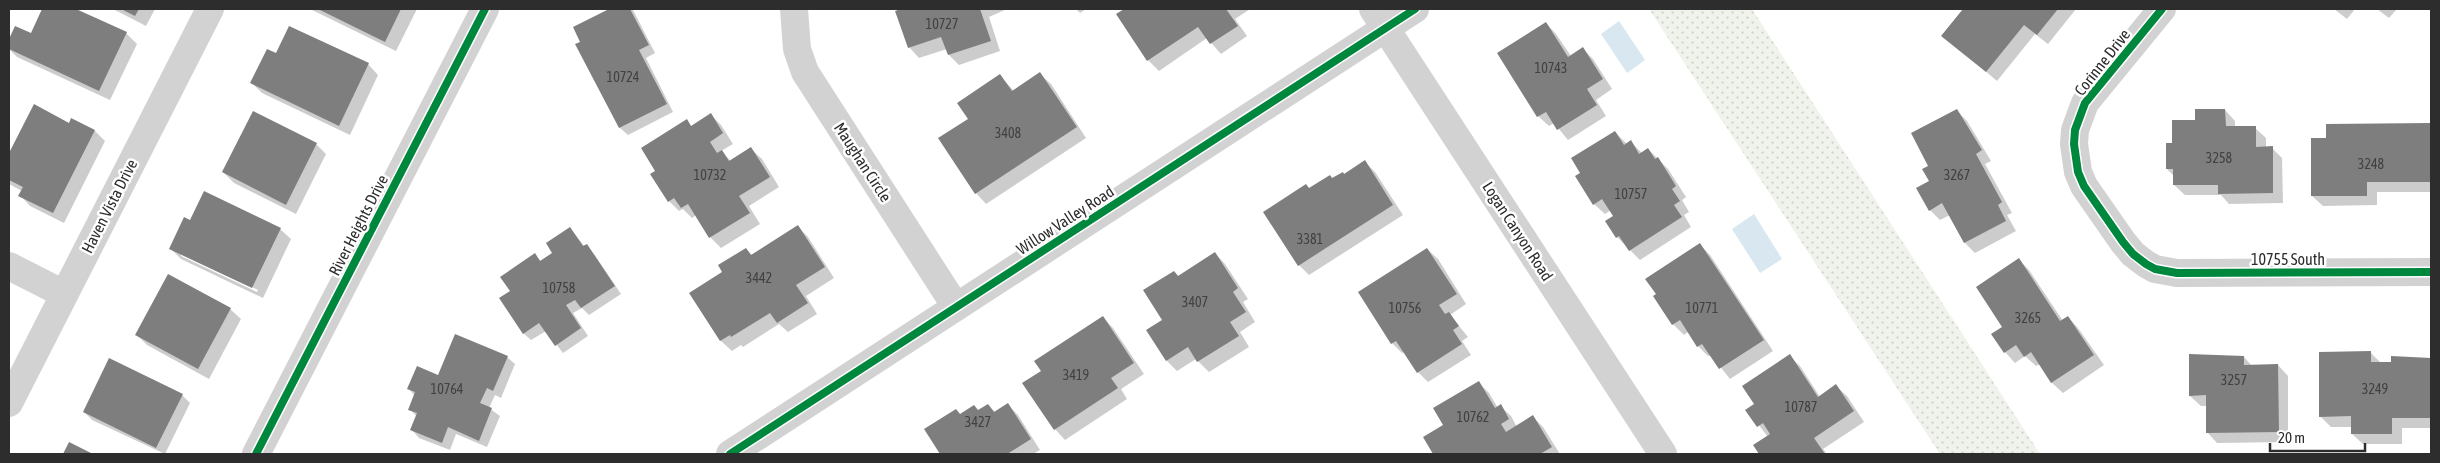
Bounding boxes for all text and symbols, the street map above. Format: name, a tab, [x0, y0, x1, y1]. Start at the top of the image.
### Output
house number: 10727	[926, 16, 958, 32]
street label: Corinne Drive	[2071, 25, 2133, 99]
house number: 10743	[1535, 60, 1567, 76]
house number: 10724	[607, 69, 640, 85]
street label: Maughan Circle	[830, 119, 895, 206]
house number: 3408	[995, 125, 1022, 141]
house number: 3258	[2206, 150, 2233, 166]
street label: Haven Vista Drive	[78, 156, 140, 256]
house number: 3248	[2358, 156, 2385, 172]
house number: 10732	[694, 167, 726, 183]
house number: 3267	[1944, 167, 1970, 183]
street label: River Heights Drive	[325, 172, 392, 279]
street label: Logan Canyon Road	[1478, 178, 1557, 284]
street label: Willow Valley Road	[1013, 182, 1118, 259]
house number: 10757	[1615, 186, 1647, 202]
house number: 3381	[1297, 231, 1323, 247]
street label: 10755 South	[2251, 250, 2325, 268]
house number: 3442	[746, 270, 772, 286]
house number: 10758	[543, 280, 576, 296]
house number: 3407	[1182, 294, 1208, 310]
house number: 10756	[1389, 300, 1422, 316]
house number: 10771	[1686, 300, 1718, 316]
house number: 3265	[2015, 310, 2041, 326]
house number: 3419	[1063, 367, 1089, 383]
house number: 3257	[2221, 372, 2247, 388]
house number: 10764	[431, 381, 464, 397]
house number: 3249	[2362, 381, 2388, 397]
house number: 10787	[1785, 399, 1817, 415]
house number: 10762	[1457, 409, 1489, 425]
house number: 3427	[965, 414, 991, 430]
scale bar	[2270, 420, 2365, 452]
text: 20 m	[2278, 429, 2305, 446]

